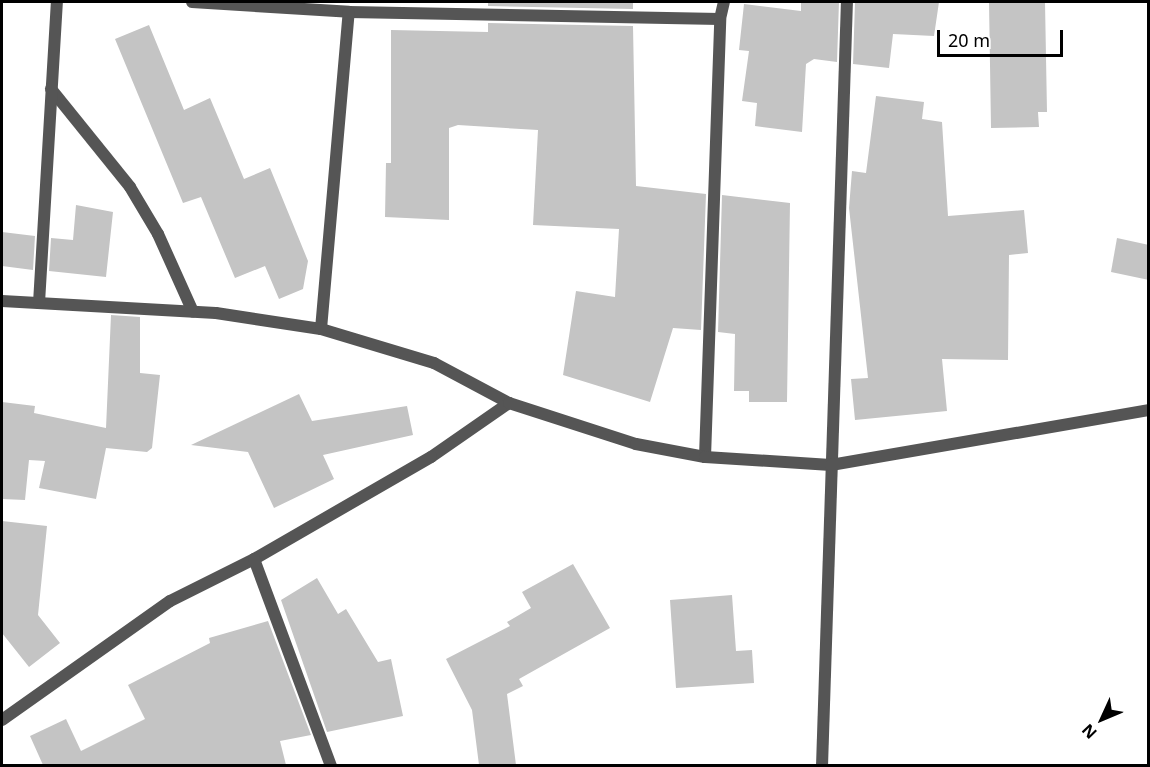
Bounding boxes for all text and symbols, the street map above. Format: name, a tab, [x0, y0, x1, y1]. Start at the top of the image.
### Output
scale bar	[940, 18, 1066, 56]
text: 20 m	[948, 28, 990, 52]
north arrow	[1072, 689, 1132, 749]
text: N	[1077, 719, 1101, 744]

